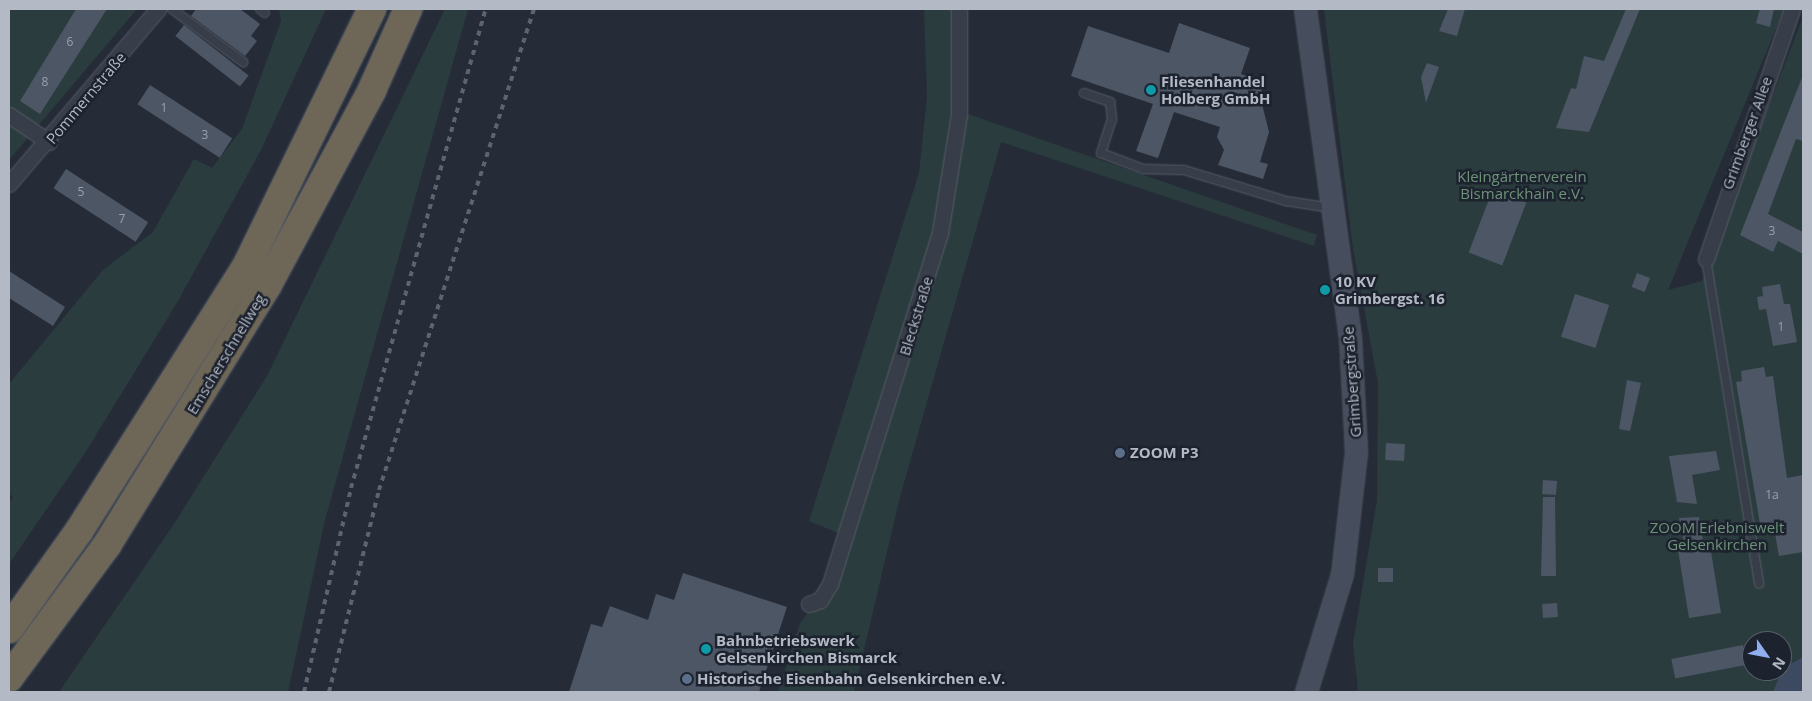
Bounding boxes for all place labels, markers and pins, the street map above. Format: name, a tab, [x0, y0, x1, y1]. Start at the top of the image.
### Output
place label: Fliesenhandel Holberg GmbH	[1161, 72, 1270, 107]
marker: Fliesenhandel Holberg GmbH	[1145, 84, 1157, 96]
place label: 10 KV Grimbergst. 16	[1335, 272, 1445, 307]
marker: 10 KV Grimbergst. 16	[1319, 284, 1331, 296]
place label: ZOOM P3	[1130, 444, 1199, 462]
marker: ZOOM P3	[1114, 447, 1126, 459]
place label: Bahnbetriebswerk Gelsenkirchen Bismarck	[716, 631, 897, 666]
marker: Bahnbetriebswerk Gelsenkirchen Bismarck	[700, 643, 712, 655]
place label: Historische Eisenbahn Gelsenkirchen e.V.	[697, 670, 1005, 688]
marker: Historische Eisenbahn Gelsenkirchen e.V.	[681, 673, 693, 685]

